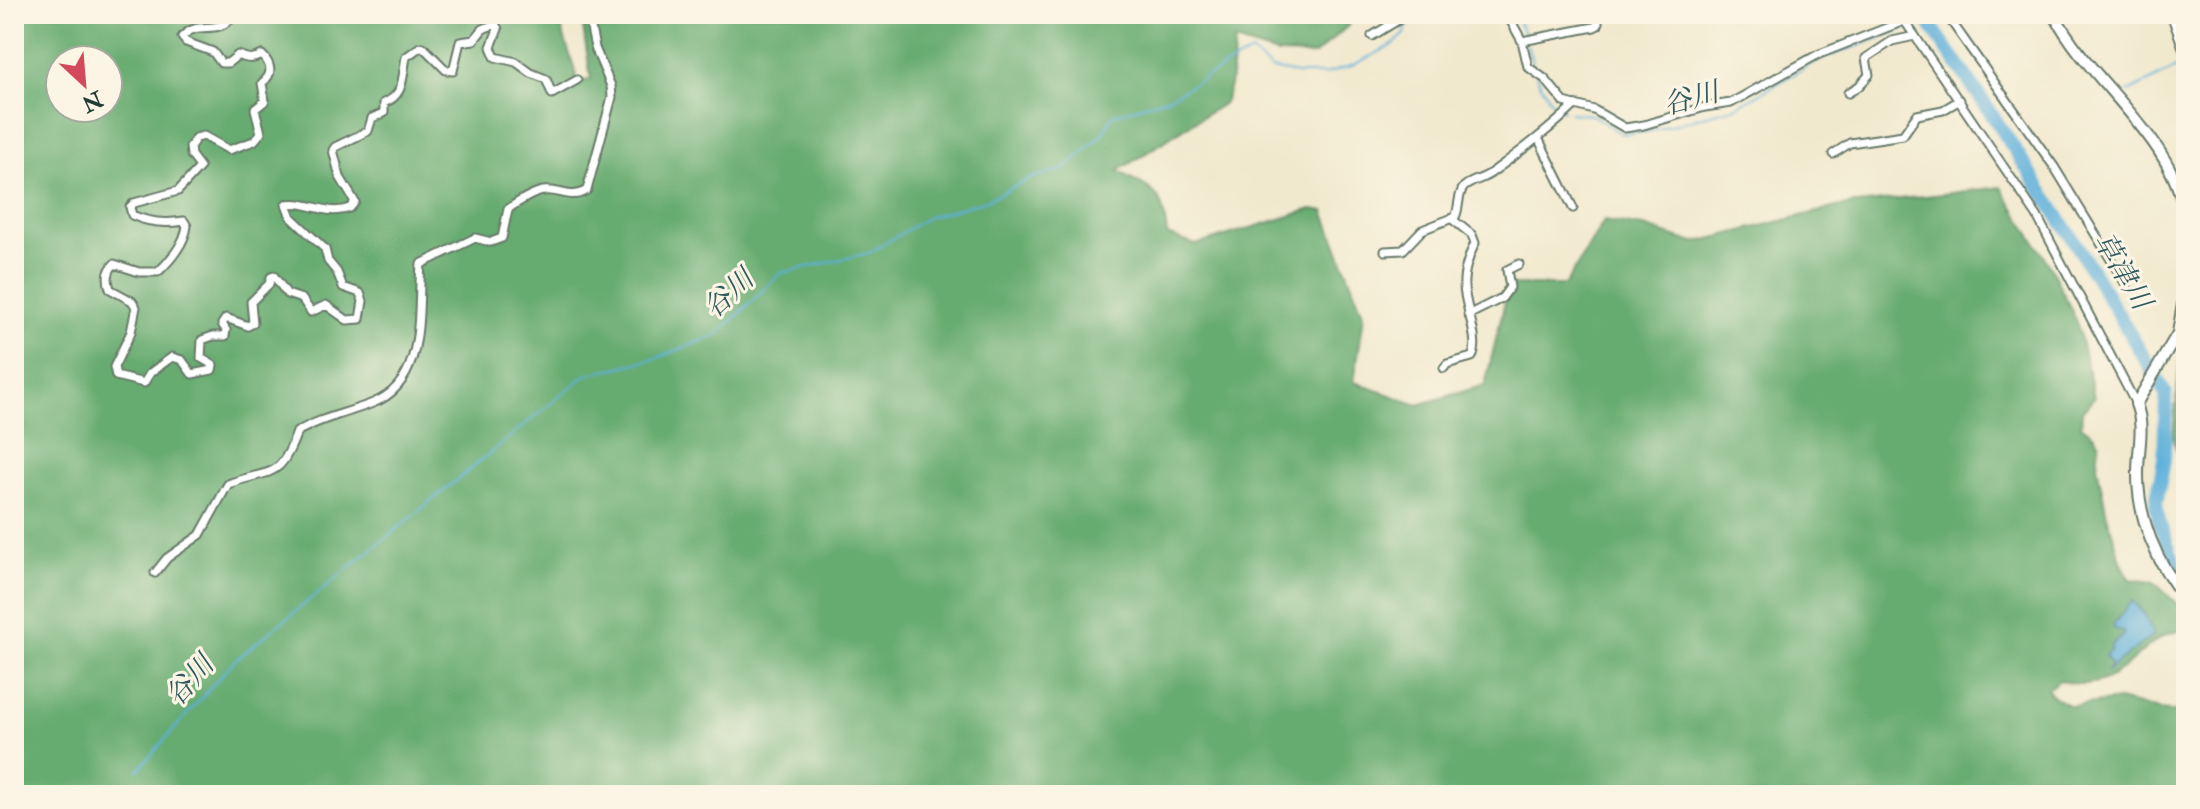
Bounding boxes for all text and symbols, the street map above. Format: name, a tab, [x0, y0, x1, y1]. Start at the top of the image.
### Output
north arrow	[44, 44, 124, 124]
water label: 谷川	[1659, 74, 1725, 123]
text: N	[77, 84, 108, 118]
water label: 草津川	[2085, 226, 2160, 319]
water label: 谷川	[697, 260, 764, 326]
water label: 谷川	[158, 646, 224, 714]

